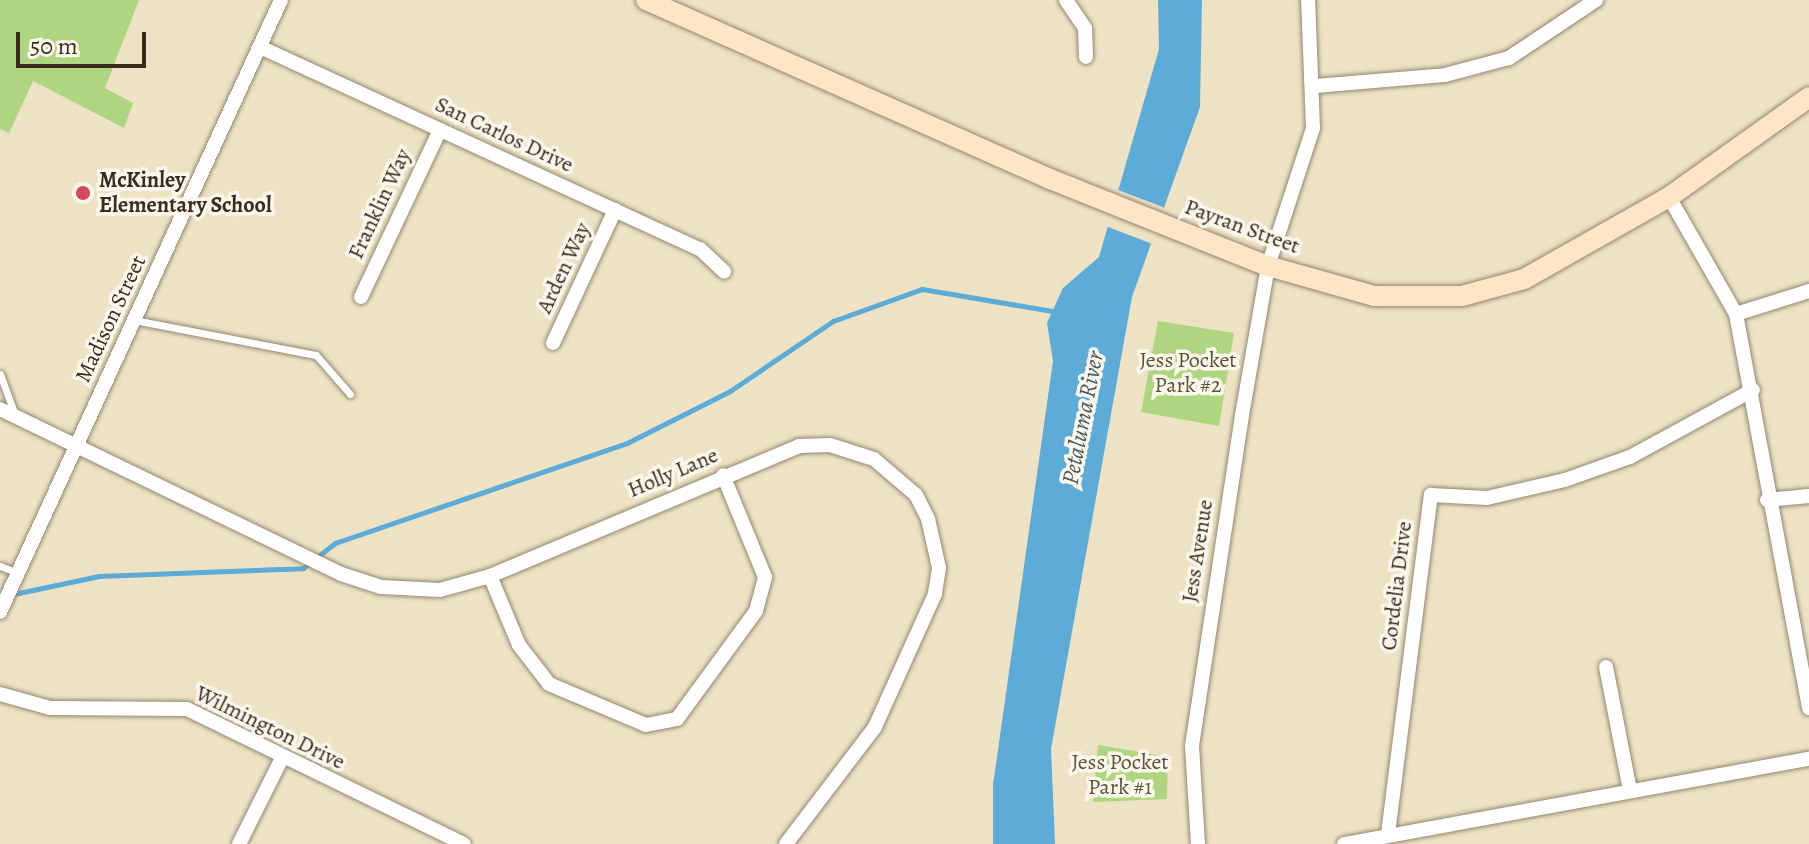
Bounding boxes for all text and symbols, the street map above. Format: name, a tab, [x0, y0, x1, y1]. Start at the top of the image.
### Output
scale bar	[20, 16, 150, 66]
text: 50 m	[30, 30, 78, 62]
street label: San Carlos Drive	[431, 91, 577, 179]
street label: Franklin Way	[343, 145, 417, 263]
place label: McKinley Elementary School	[99, 167, 272, 218]
marker: McKinley Elementary School	[74, 184, 92, 202]
street label: Payran Street	[1181, 194, 1303, 260]
street label: Arden Way	[532, 218, 596, 318]
street label: Madison Street	[70, 251, 152, 387]
park label: Jess Pocket Park #2	[1139, 347, 1237, 398]
water label: Petaluma River	[1056, 349, 1110, 487]
street label: Holly Lane	[624, 442, 722, 504]
street label: Jess Avenue	[1177, 498, 1219, 604]
street label: Cordelia Drive	[1376, 520, 1418, 652]
street label: Wilmington Drive	[191, 680, 349, 776]
park label: Jess Pocket Park #1	[1071, 749, 1169, 800]

